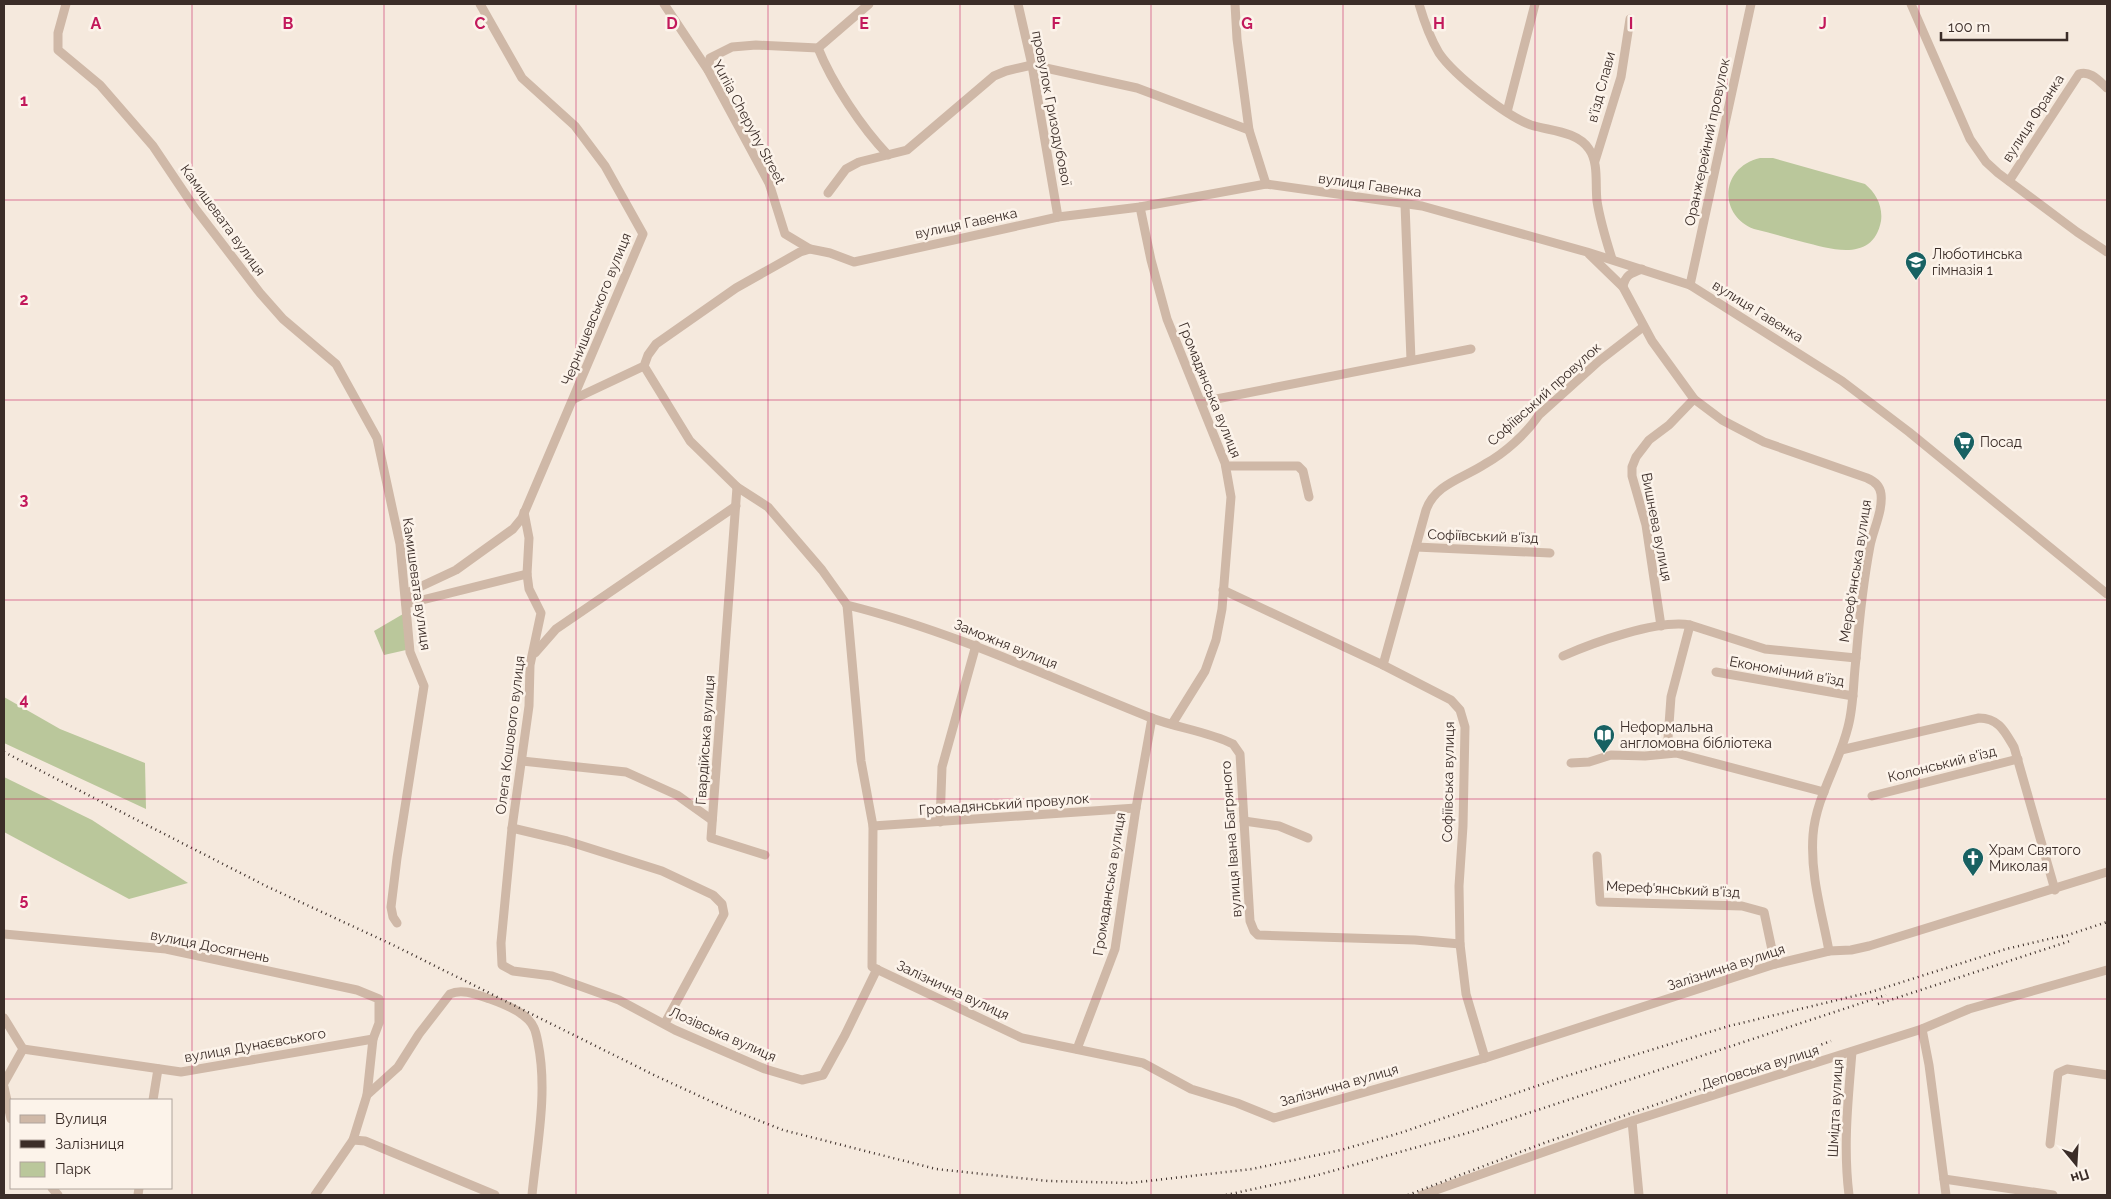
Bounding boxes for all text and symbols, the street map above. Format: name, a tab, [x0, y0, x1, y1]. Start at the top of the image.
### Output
scale bar	[1941, 10, 2067, 42]
text: A	[91, 14, 102, 33]
text: B	[283, 14, 294, 33]
text: C	[475, 14, 486, 33]
text: D	[666, 14, 678, 33]
text: E	[859, 14, 869, 33]
text: F	[1051, 14, 1061, 33]
text: G	[1241, 14, 1253, 33]
text: H	[1433, 14, 1445, 33]
text: I	[1629, 14, 1633, 33]
text: J	[1819, 14, 1827, 33]
text: 100 m	[1948, 18, 1990, 36]
street label: провулок Гризодубової	[1029, 29, 1075, 187]
street label: в'їзд Слави	[1584, 50, 1618, 124]
street label: Yuriia Chepyhy Street	[709, 57, 789, 187]
street label: Оранжерейний провулок	[1681, 57, 1733, 227]
street label: вулиця Франка	[1999, 71, 2067, 165]
text: 1	[20, 91, 28, 110]
street label: Камишевата вулиця	[177, 161, 269, 279]
street label: вулиця Гавенка	[1317, 170, 1423, 200]
street label: вулиця Гавенка	[914, 204, 1018, 242]
street label: Чернишевського вулиця	[558, 230, 634, 388]
place label: Люботинська гiмназiя 1	[1932, 246, 2022, 278]
school or university icon: Люботинська гiмназiя 1	[1904, 250, 1928, 281]
street label: вулиця Гавенка	[1710, 277, 1806, 345]
text: 2	[19, 290, 29, 309]
street label: Громадянська вулиця	[1175, 320, 1245, 460]
street label: Софіївський провулок	[1484, 339, 1604, 449]
supermarket icon: Посад	[1952, 430, 1976, 461]
place label: Посад	[1980, 434, 2022, 450]
street label: Вишнева вулиця	[1639, 471, 1675, 583]
text: 3	[20, 490, 29, 509]
street label: Мереф'янська вулиця	[1836, 499, 1874, 643]
street label: Камишевата вулиця	[400, 517, 434, 651]
street label: Софіївський в'їзд	[1427, 526, 1539, 546]
street label: Заможня вулиця	[952, 616, 1060, 672]
street label: Економічний в'їзд	[1728, 653, 1846, 689]
street label: Олега Кошового вулиця	[492, 655, 528, 815]
street label: Гвардійська вулиця	[692, 675, 718, 805]
text: 4	[19, 690, 29, 709]
place label: Неформальна англомовна бібліотека	[1620, 719, 1772, 751]
street label: Софіївська вулиця	[1439, 721, 1457, 843]
library icon: Неформальна англомовна бібліотека	[1592, 723, 1616, 754]
street label: Колонський в'їзд	[1886, 743, 1998, 785]
street label: вулиця Івана Багряного	[1218, 760, 1244, 918]
street label: Громадянський провулок	[918, 790, 1090, 818]
street label: Громадянська вулиця	[1090, 811, 1128, 957]
place label: Храм Святого Миколая	[1989, 842, 2081, 874]
church icon: Храм Святого Миколая	[1961, 846, 1985, 877]
street label: Мереф'янський в'їзд	[1605, 877, 1741, 901]
text: 5	[20, 890, 29, 909]
street label: вулиця Досягнень	[149, 927, 271, 965]
street label: Залізнична вулиця	[1665, 940, 1787, 994]
street label: Залізнична вулиця	[894, 957, 1012, 1023]
street label: Лозівська вулиця	[667, 1003, 779, 1065]
street label: вулиця Дунаєвського	[183, 1025, 327, 1065]
street label: Деповська вулиця	[1699, 1041, 1821, 1093]
street label: Шмідта вулиця	[1824, 1058, 1846, 1158]
street label: Залізнична вулиця	[1278, 1060, 1400, 1110]
legend	[10, 1099, 172, 1189]
text: Вулиця	[55, 1110, 107, 1128]
text: Залізниця	[55, 1135, 124, 1153]
north arrow	[2051, 1139, 2101, 1189]
text: Парк	[55, 1160, 91, 1178]
text: Пн	[2069, 1166, 2091, 1187]

